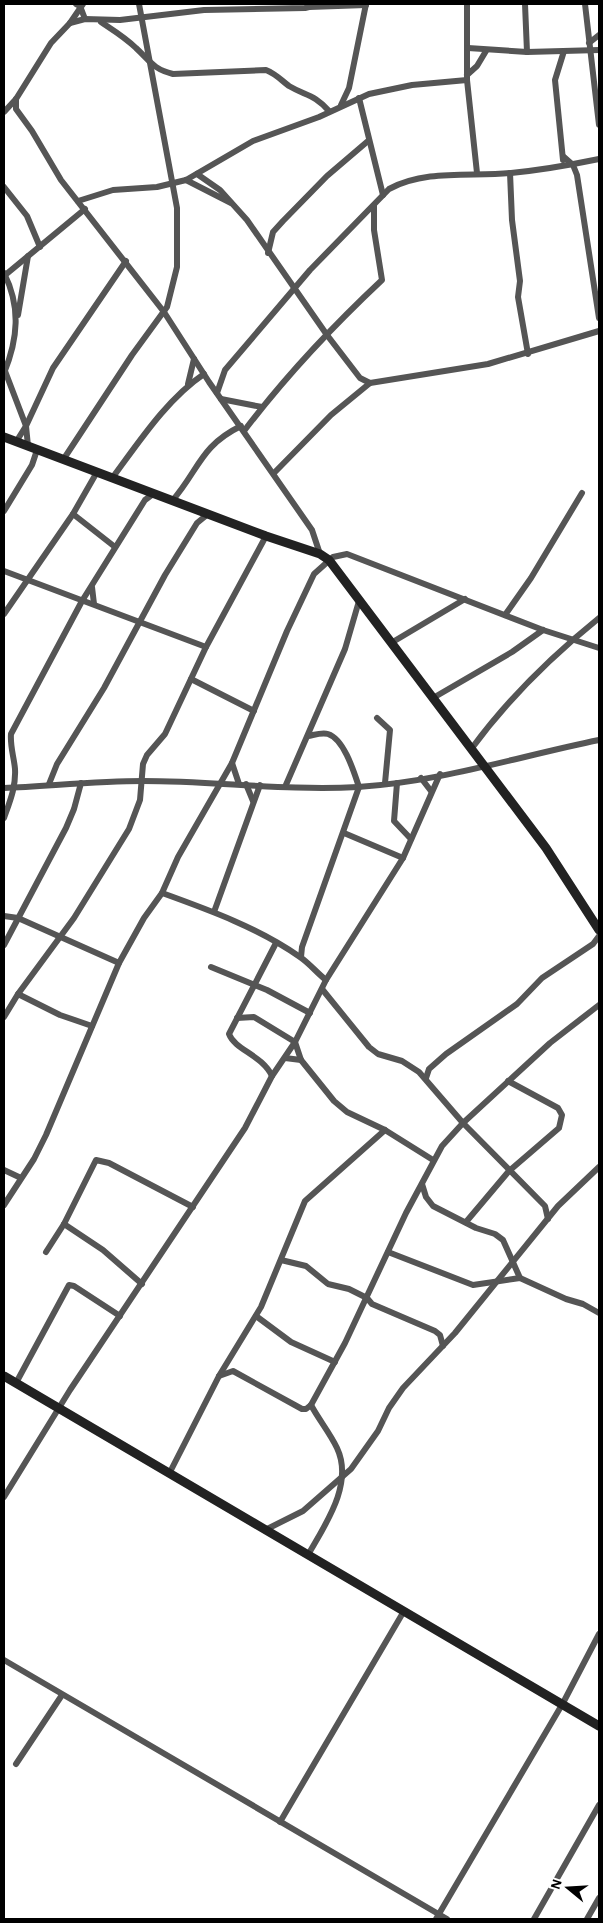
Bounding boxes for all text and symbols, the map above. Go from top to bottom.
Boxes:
north arrow [543,1863,593,1913]
text: N [548,1877,565,1891]

